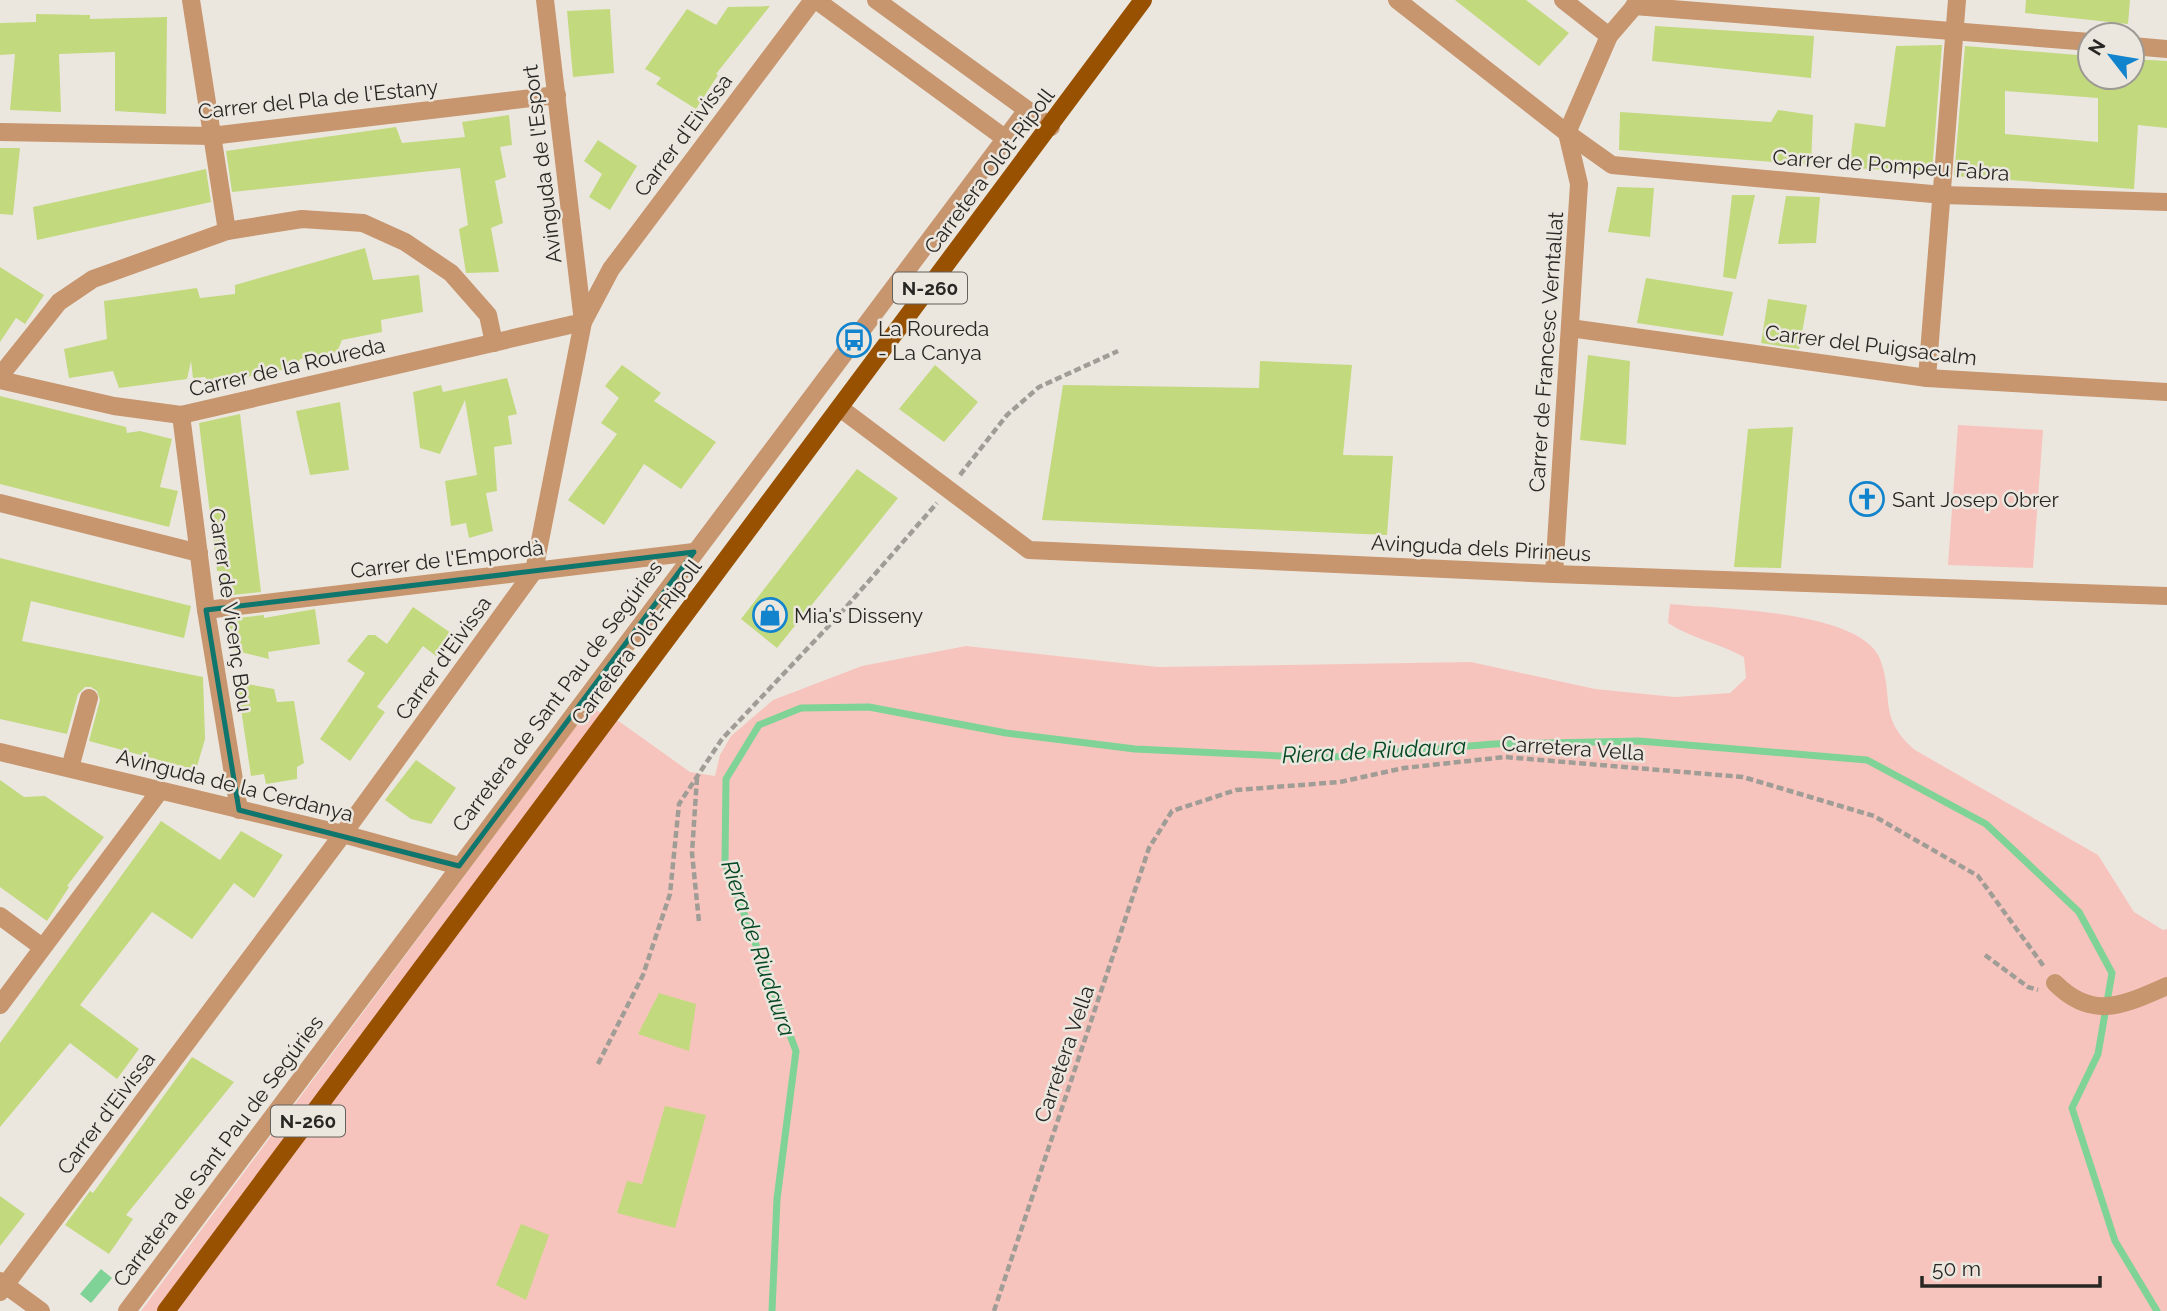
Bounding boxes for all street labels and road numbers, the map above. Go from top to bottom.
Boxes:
street label: Avinguda de l'Esport [517,63,567,265]
street label: Carrer d'Eivissa [629,69,737,201]
street label: Carrer del Pla de l'Estany [197,74,439,124]
street label: Carretera Olot-Ripoll [919,83,1059,259]
street label: Carrer de Pompeu Fabra [1772,144,2010,186]
street label: Carrer de Francesc Verntallat [1524,211,1568,493]
road number: N-260 [893,272,967,304]
street label: Carrer del Puigsacalm [1764,320,1978,370]
street label: Carrer de la Roureda [187,332,387,402]
street label: Carrer de Vicenç Bou [204,506,258,714]
street label: Avinguda dels Pirineus [1370,530,1592,566]
street label: Carrer de l'Empordà [349,535,545,583]
street label: Carretera Olot-Ripoll [566,554,706,730]
street label: Carretera de Sant Pau de Segúries [447,555,667,837]
street label: Carrer d'Eivissa [390,591,496,725]
street label: Carretera Vella [1501,731,1645,765]
street label: Avinguda de la Cerdanya [114,743,356,827]
street label: Carretera Vella [1029,982,1099,1126]
street label: Carretera de Sant Pau de Segúries [108,1010,328,1292]
street label: Carrer d'Eivissa [52,1047,160,1179]
road number: N-260 [271,1106,345,1136]

